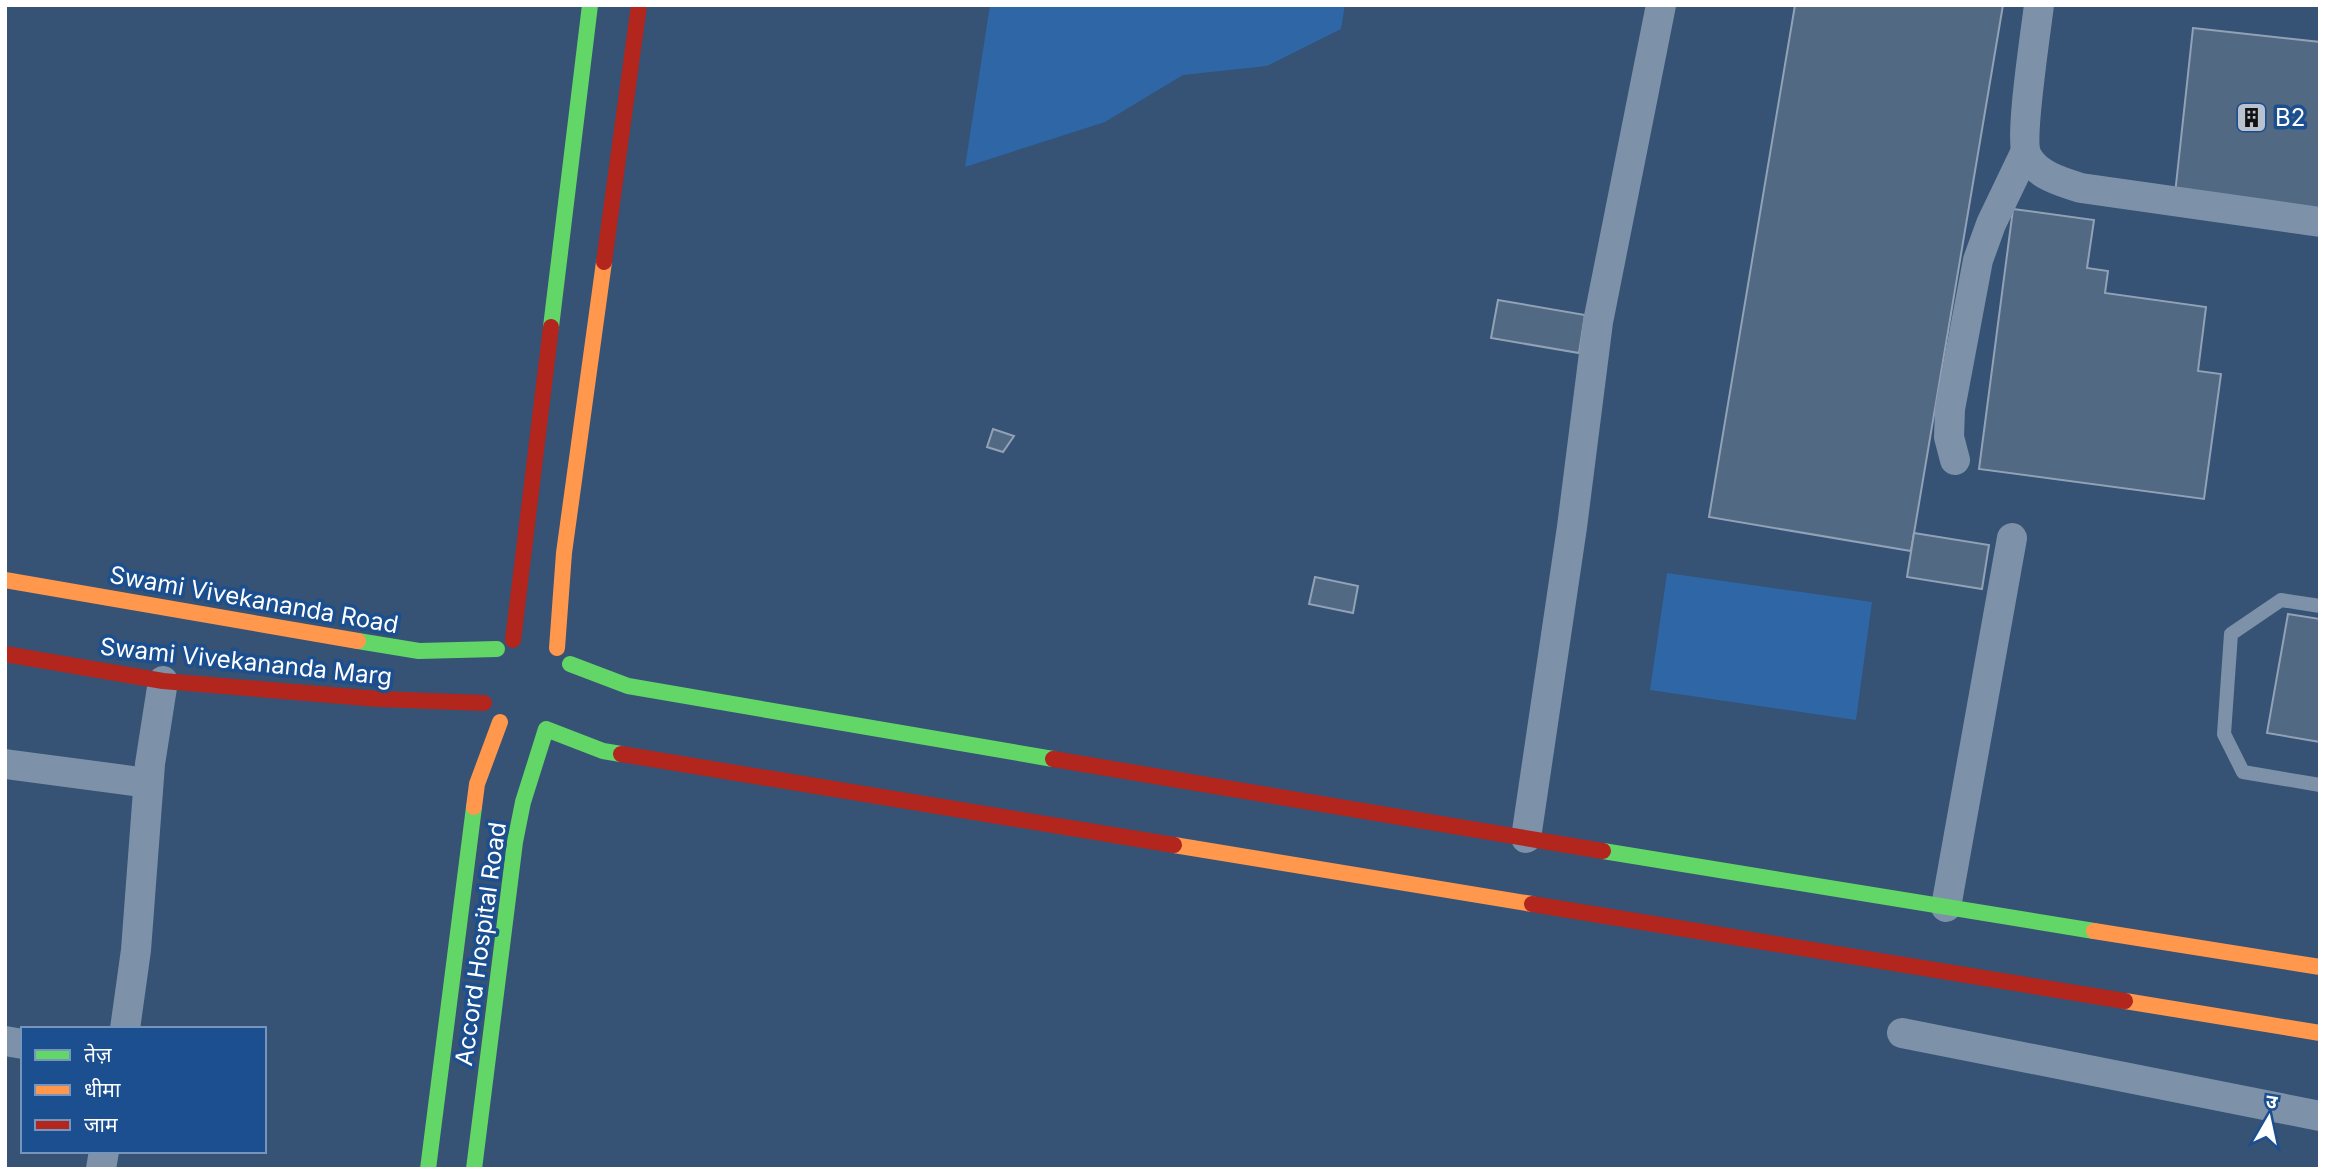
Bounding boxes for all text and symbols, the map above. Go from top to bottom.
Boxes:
building icon: B2 [2235,101,2269,135]
place label: B2 [2275,103,2305,132]
street label: Swami Vivekananda Road [107,560,401,639]
street label: Swami Vivekananda Marg [99,632,393,691]
street label: Accord Hospital Road [449,820,512,1068]
legend [21,1027,266,1153]
text: तेज़ [84,1042,112,1067]
text: धीमा [84,1077,121,1102]
north arrow [2234,1083,2304,1153]
text: उ [2264,1089,2280,1114]
text: जाम [84,1112,118,1137]

